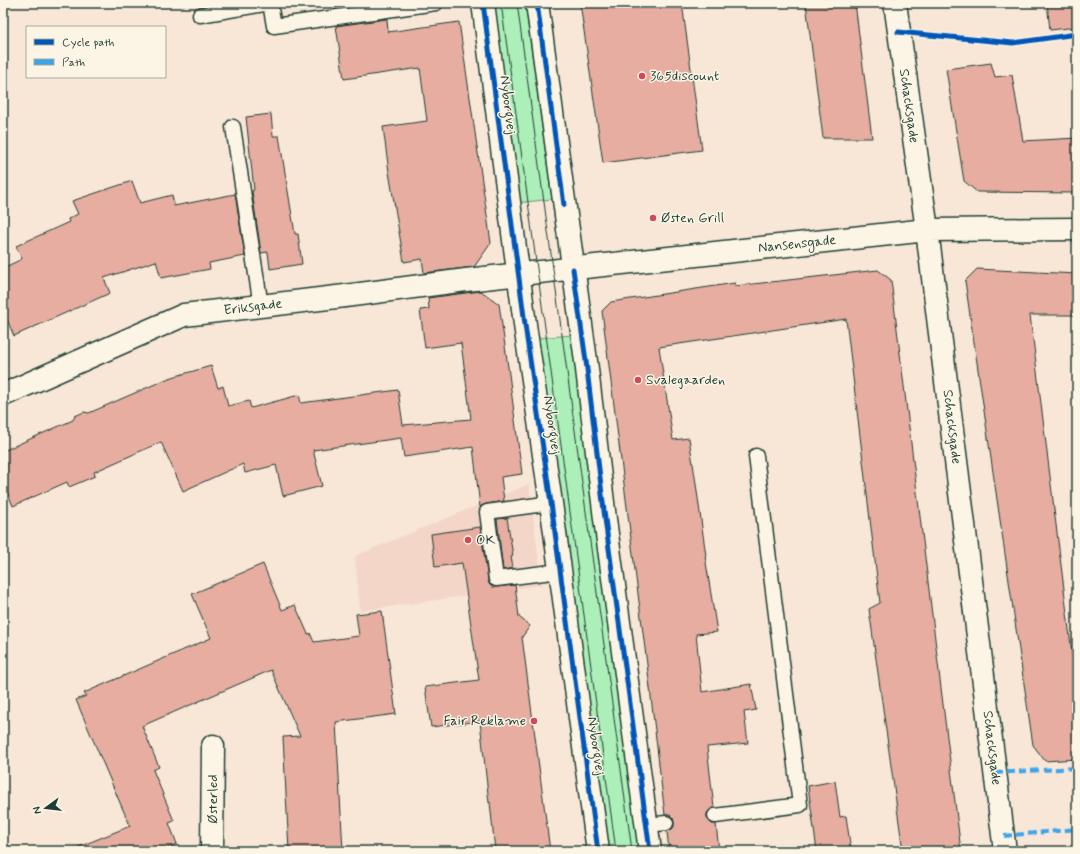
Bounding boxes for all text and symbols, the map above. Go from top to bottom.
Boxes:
legend [26,26,166,78]
text: Cycle path [62,35,114,51]
text: Path [62,55,85,71]
place label: 365discount [650,67,719,85]
street label: Schacksgade [895,68,923,144]
marker: 365discount [637,71,647,81]
street label: Nyborgvej [493,74,521,136]
place label: Østen Grill [661,209,724,227]
marker: Østen Grill [648,213,658,223]
street label: Nansensgade [757,231,837,258]
street label: Eriksgade [223,294,283,320]
place label: Svalegaarden [646,371,725,389]
marker: Svalegaarden [633,375,643,385]
street label: Schacksgade [939,389,965,465]
street label: Nyborgvej [537,394,565,456]
place label: OK [476,531,495,549]
marker: OK [463,535,473,545]
street label: Schacksgade [979,710,1005,786]
place label: Fair Reklame [443,712,526,730]
street label: Nyborgvej [581,715,609,777]
marker: Fair Reklame [529,716,539,726]
street label: Østerled [204,774,222,824]
north arrow [26,788,66,828]
text: N [30,805,45,816]

